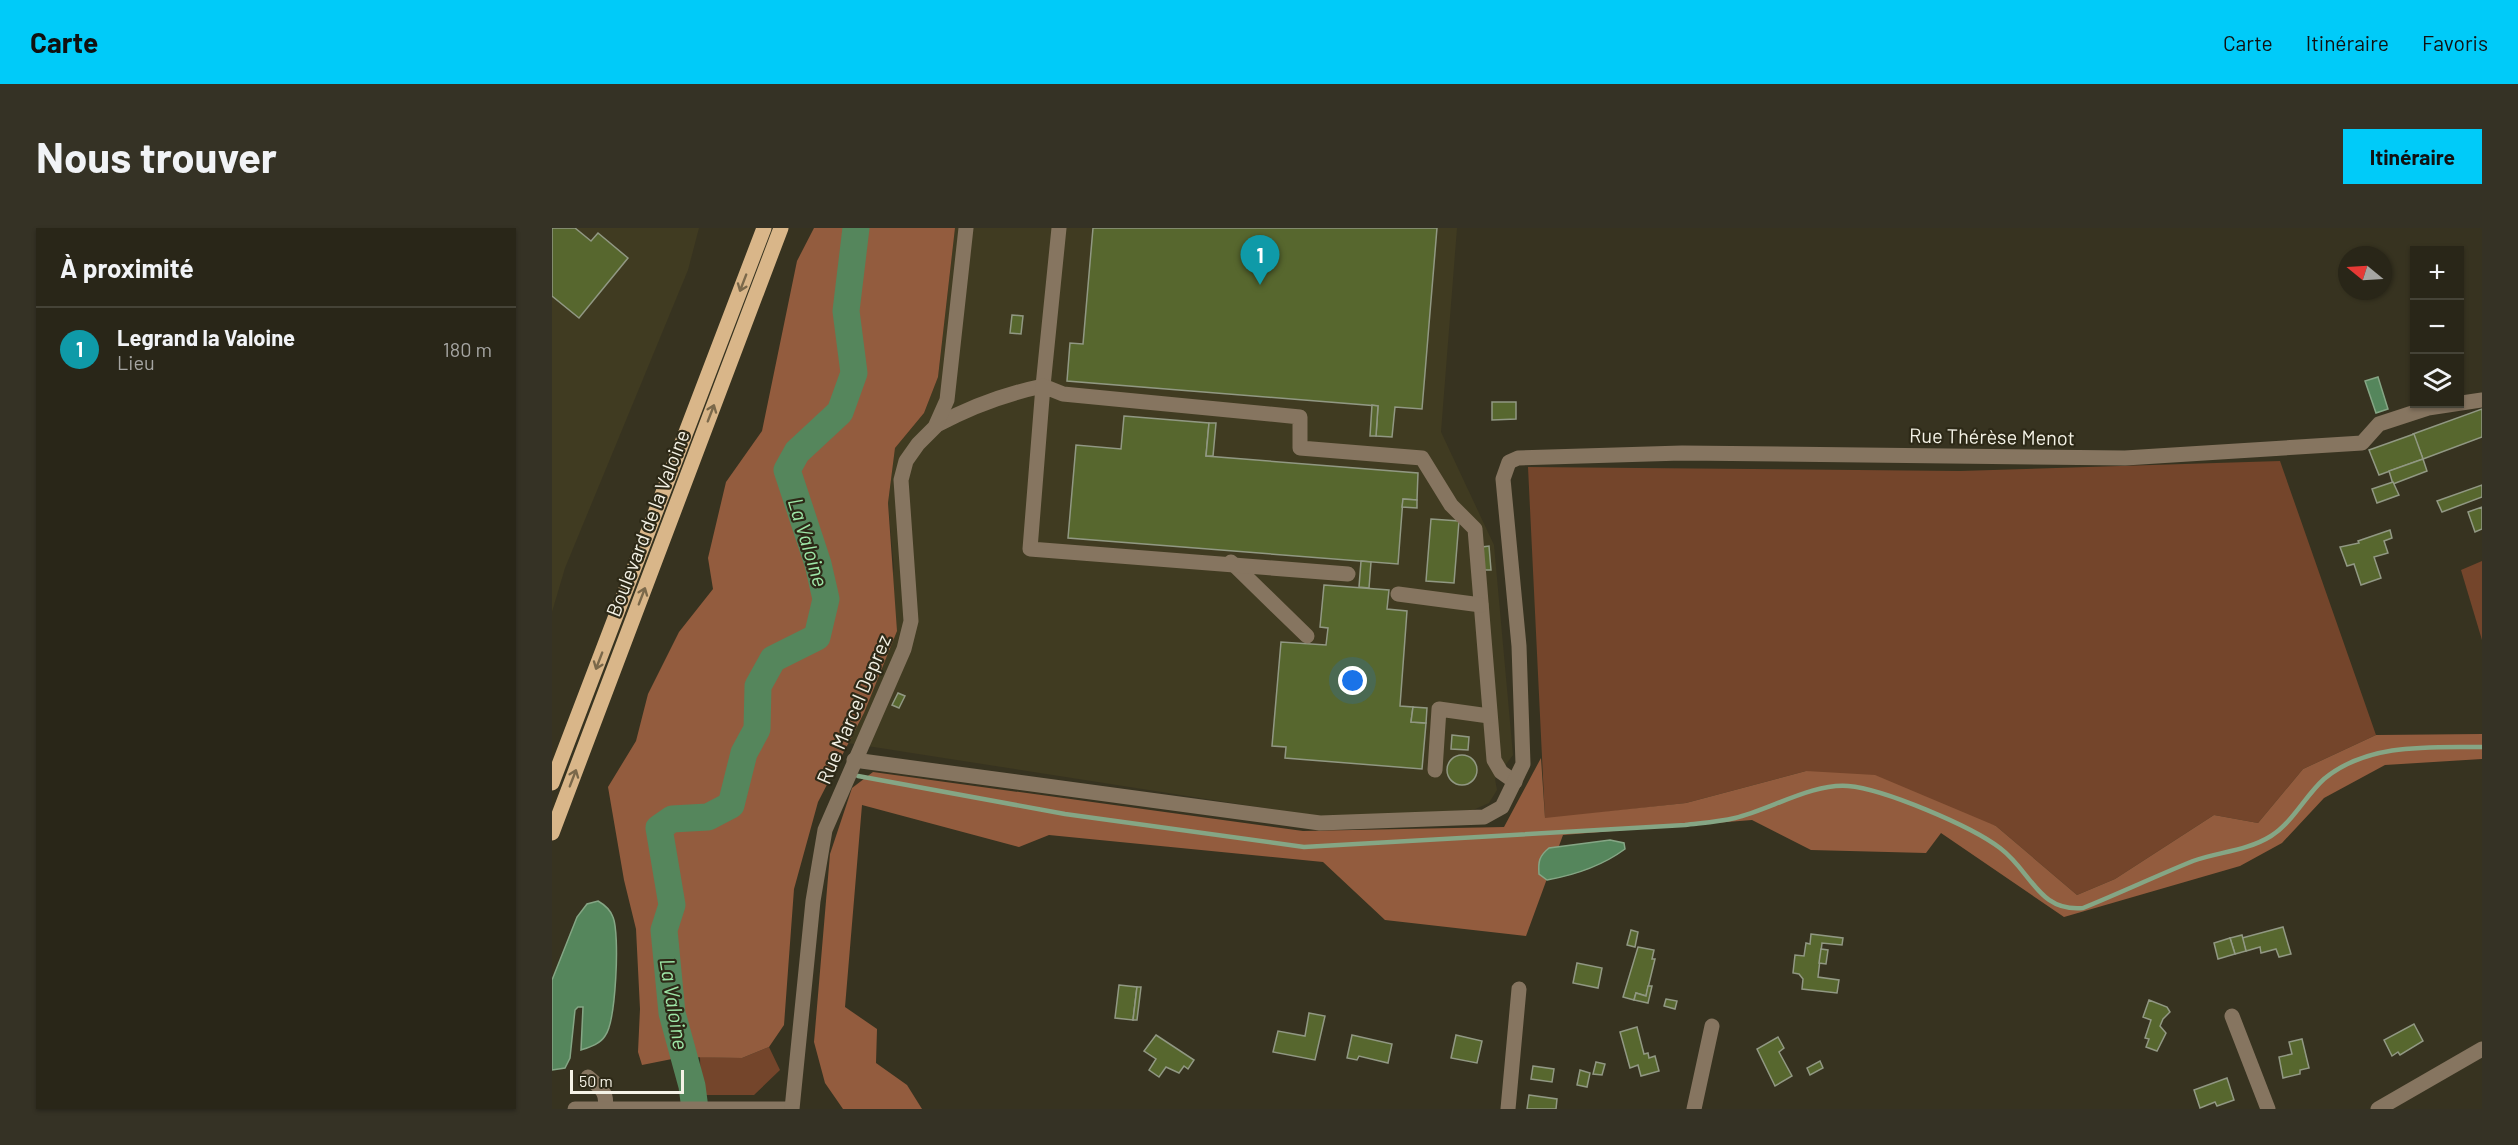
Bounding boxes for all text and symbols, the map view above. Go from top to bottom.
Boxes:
text: Carte [30,25,98,59]
text: Carte [2223,30,2273,55]
text: Itinéraire [2306,30,2389,55]
text: Favoris [2422,30,2488,55]
button: Itinéraire [2343,129,2482,184]
text: Nous trouver [36,131,277,181]
pin: 1 [1240,236,1280,285]
north arrow [2338,246,2392,300]
map controls [2410,246,2464,408]
button: + [2410,246,2464,300]
text: À proximité [60,252,194,283]
one-way arrow [737,273,748,291]
button: − [2410,300,2464,354]
text: Legrand la Valoine [117,324,295,350]
text: 1 [76,337,83,361]
text: 180 m [443,337,492,361]
text: Lieu [117,350,155,374]
button: layers [2410,354,2464,408]
one-way arrow [706,405,717,423]
street label: Rue Thérèse Menot [1909,423,2075,449]
street label: Boulevard de la Valoine [600,426,694,620]
water label: La Valoine [784,495,834,589]
one-way arrow [637,587,648,606]
street label: Rue Marcel Deprez [811,631,895,787]
one-way arrow [592,651,603,670]
your location [1338,666,1367,695]
one-way arrow [568,769,579,788]
water label: La Valoine [655,957,695,1051]
scale bar [570,1067,684,1094]
text: 50 m [579,1071,613,1090]

